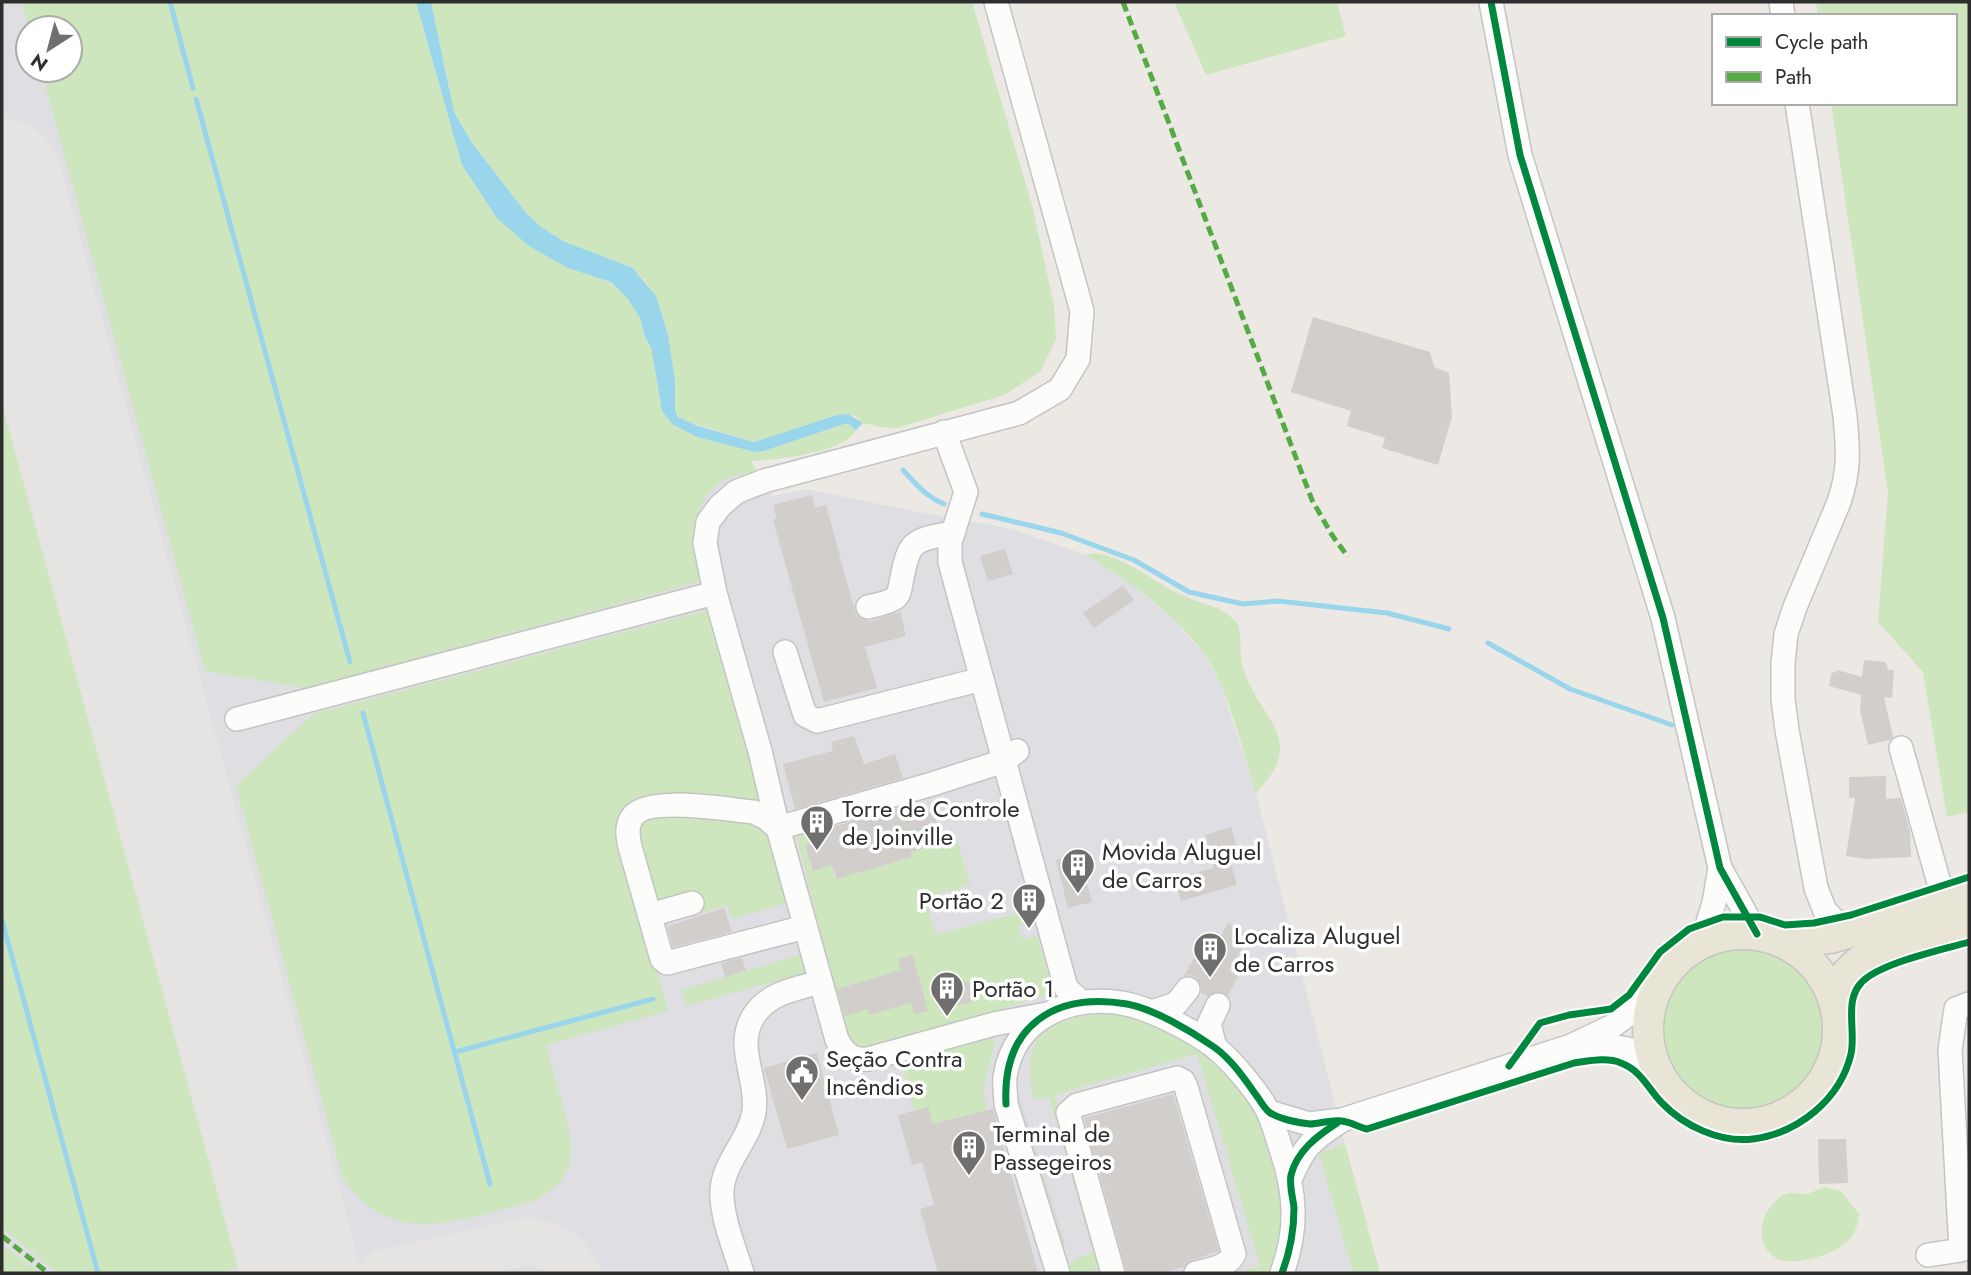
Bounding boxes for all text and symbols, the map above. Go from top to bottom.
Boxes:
north arrow [14,14,84,84]
legend [1712,14,1957,105]
text: Cycle path [1775,27,1868,57]
text: N [25,47,53,78]
text: Path [1775,62,1812,92]
place label: Torre de Controle de Joinville [842,791,1020,854]
building icon: Torre de Controle de Joinville [798,803,836,852]
place label: Movida Aluguel de Carros [1102,834,1262,897]
building icon: Movida Aluguel de Carros [1059,846,1097,895]
building icon: Portão 2 [1010,881,1048,930]
place label: Portão 2 [919,883,1004,918]
place label: Localiza Aluguel de Carros [1234,918,1401,981]
building icon: Localiza Aluguel de Carros [1191,930,1229,979]
building icon: Portão 1 [928,969,966,1018]
place label: Portão 1 [972,971,1054,1006]
place label: Seção Contra Incêndios [826,1041,963,1104]
public building icon: Seção Contra Incêndios [783,1053,821,1102]
place label: Terminal de Passegeiros [993,1116,1112,1179]
building icon: Terminal de Passegeiros [950,1128,988,1177]

